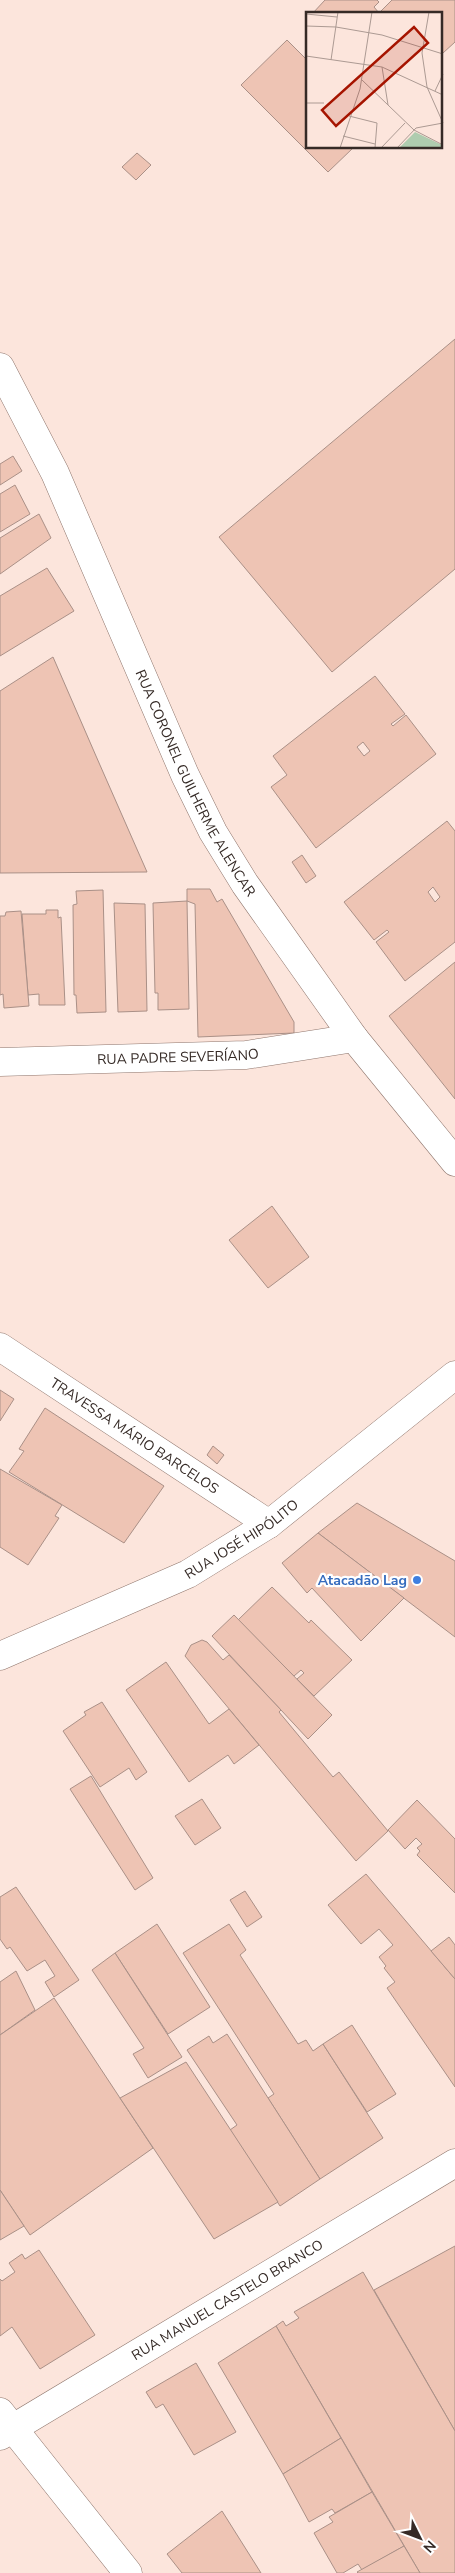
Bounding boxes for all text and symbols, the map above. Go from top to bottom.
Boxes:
inset map [306,12,442,149]
street label: RUA CORONEL GUILHERME ALENCAR [131,666,260,900]
street label: RUA PADRE SEVERÍANO [97,1044,260,1069]
street label: TRAVESSA MÁRIO BARCELOS [46,1373,223,1498]
street label: RUA JOSÉ HIPÓLITO [181,1495,302,1583]
place label: Atacadão Lag [318,1571,407,1590]
marker: Atacadão Lag [411,1574,423,1586]
street label: RUA MANUEL CASTELO BRANCO [128,2235,327,2365]
north arrow [395,2513,445,2563]
text: N [419,2536,440,2557]

